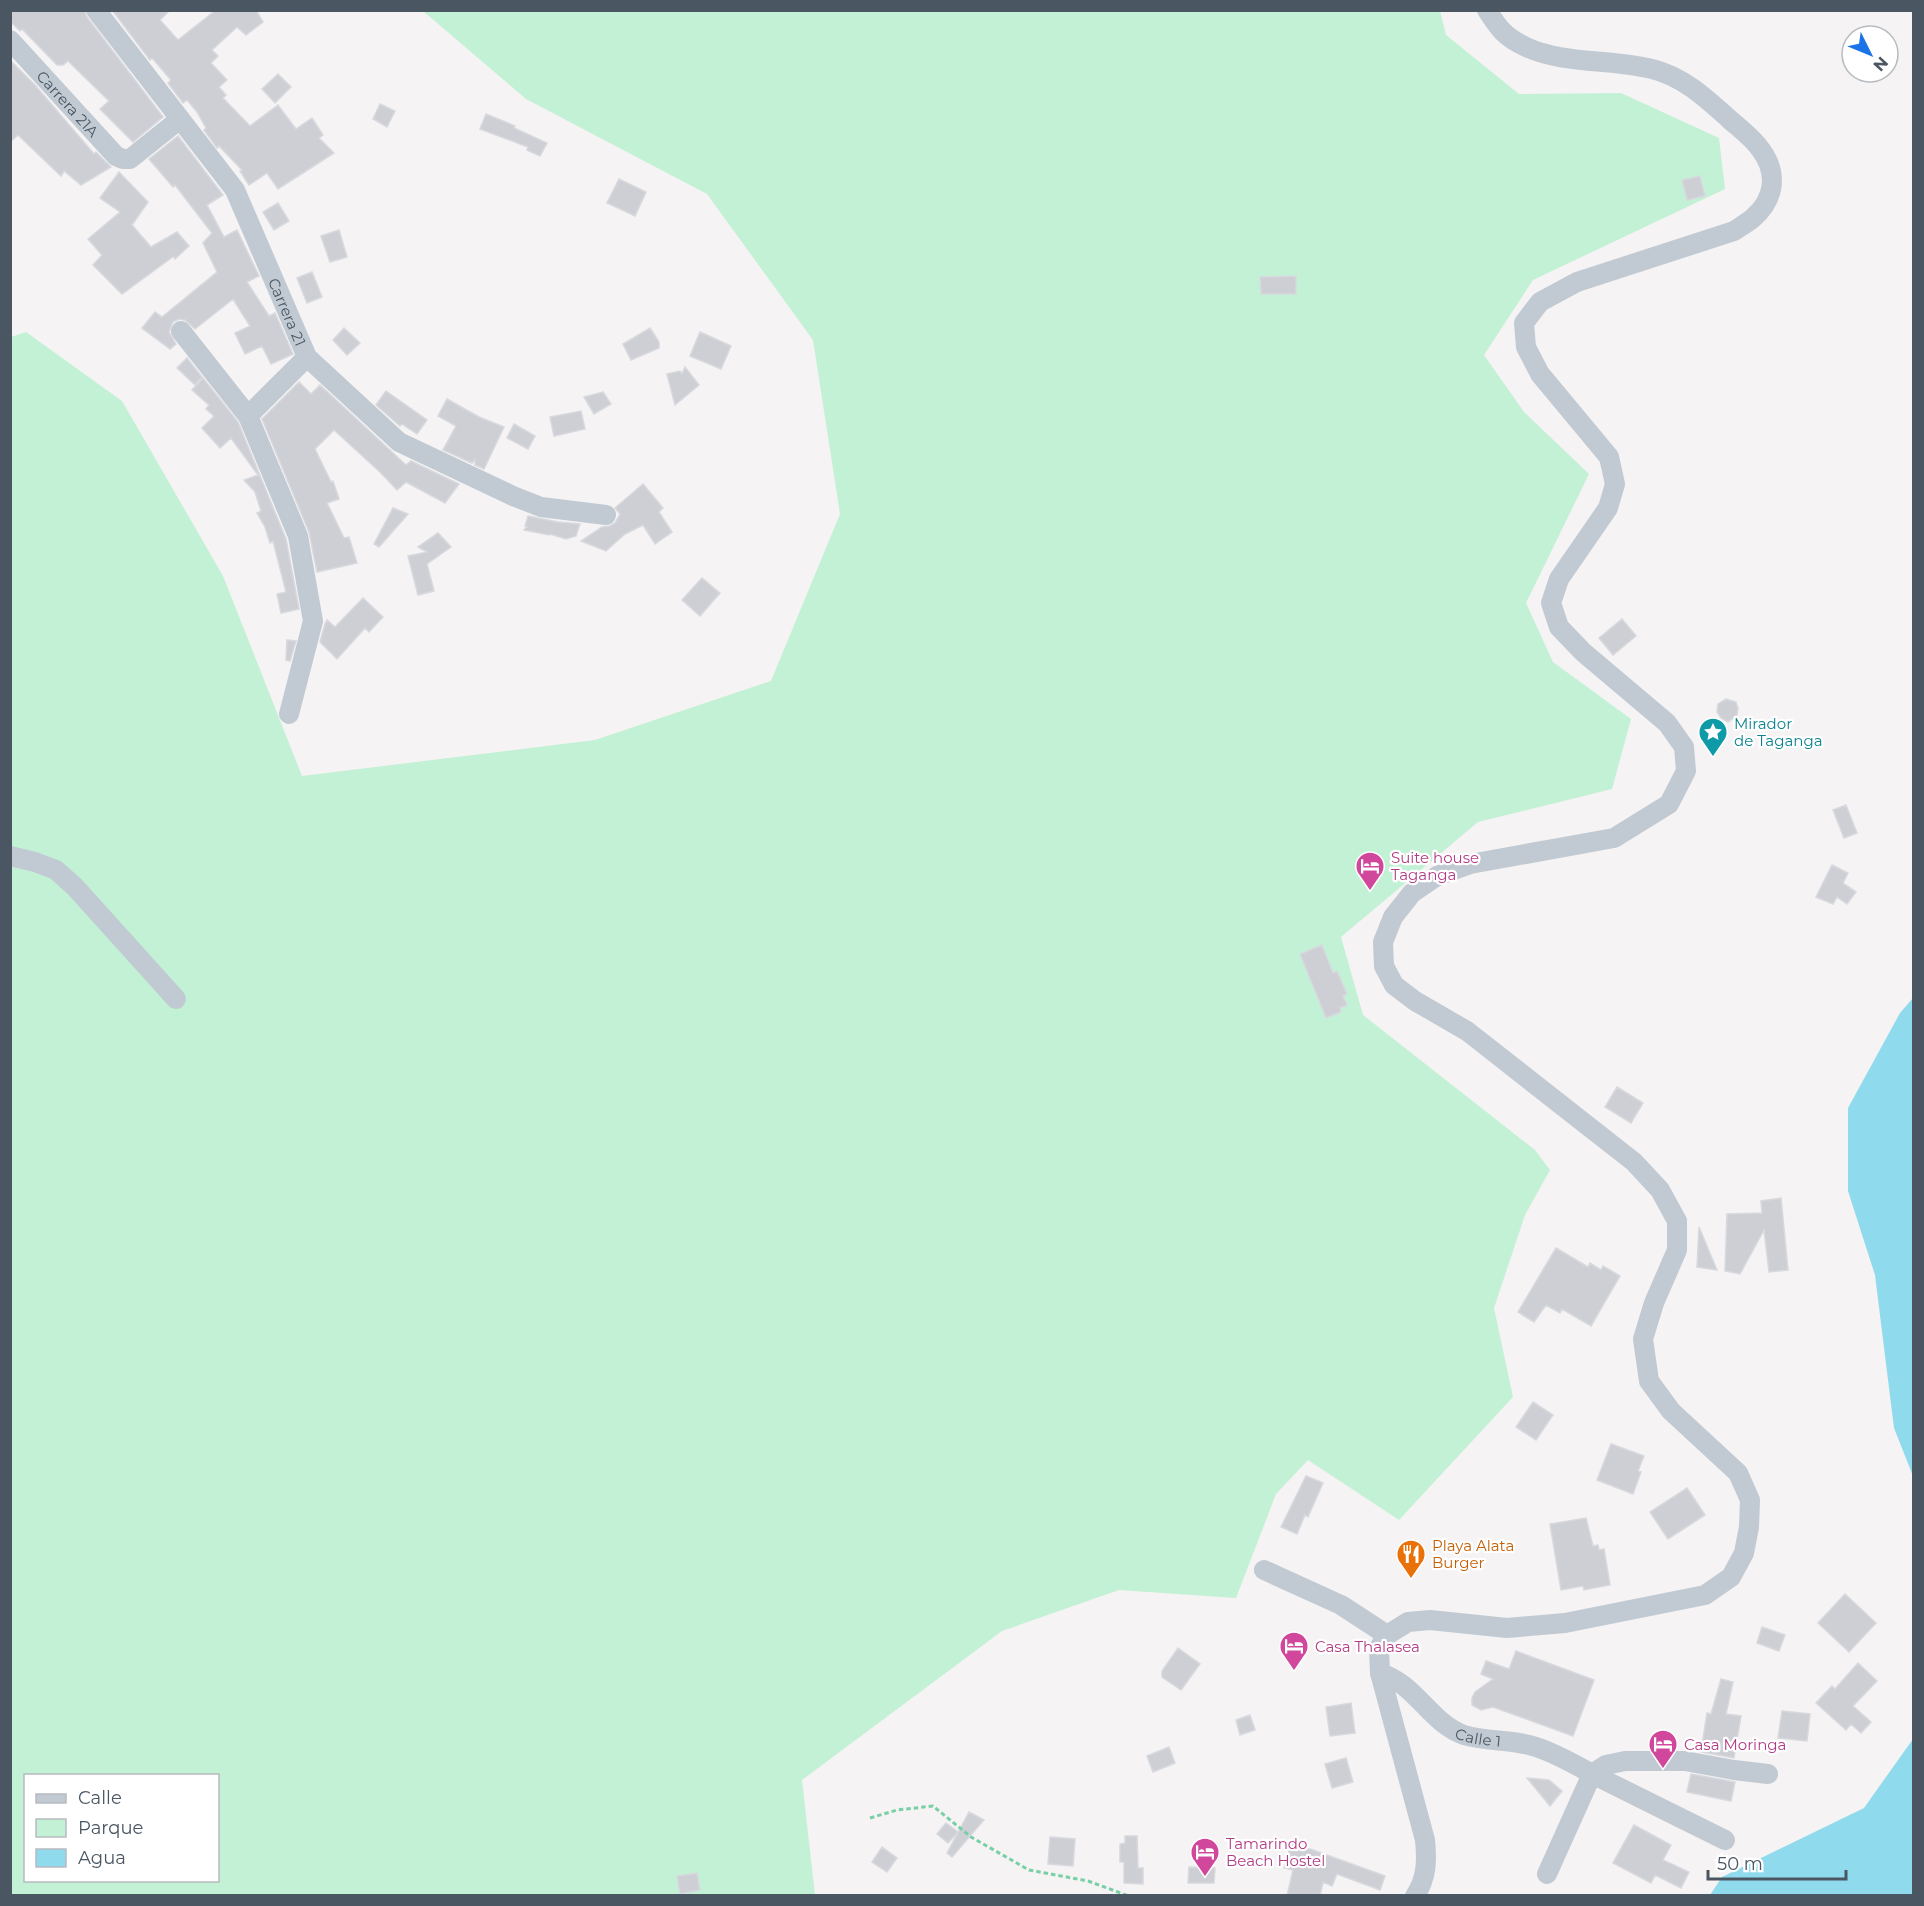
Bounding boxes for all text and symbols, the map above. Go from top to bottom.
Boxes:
north arrow [1840,24,1900,84]
text: N [1869,53,1892,75]
street label: Carrera 21A [33,66,103,141]
street label: Carrera 21 [264,275,311,349]
place label: Mirador de Taganga [1734,714,1823,750]
place icon: Mirador de Taganga [1697,716,1729,758]
place label: Suite house Taganga [1391,848,1479,884]
hotel icon: Suite house Taganga [1354,850,1386,892]
place label: Playa Alata Burger [1432,1536,1514,1572]
restaurant icon: Playa Alata Burger [1395,1538,1427,1580]
hotel icon: Casa Thalasea [1278,1630,1310,1672]
place label: Casa Thalasea [1315,1637,1420,1656]
street label: Calle 1 [1453,1723,1502,1750]
hotel icon: Casa Moringa [1647,1728,1679,1770]
place label: Casa Moringa [1684,1735,1786,1754]
legend [24,1774,219,1882]
text: Calle [78,1787,122,1809]
text: Parque [78,1817,144,1839]
place label: Tamarindo Beach Hostel [1226,1834,1325,1870]
hotel icon: Tamarindo Beach Hostel [1189,1836,1221,1878]
scale bar [1708,1843,1846,1881]
text: Agua [78,1847,126,1869]
text: 50 m [1717,1853,1763,1875]

